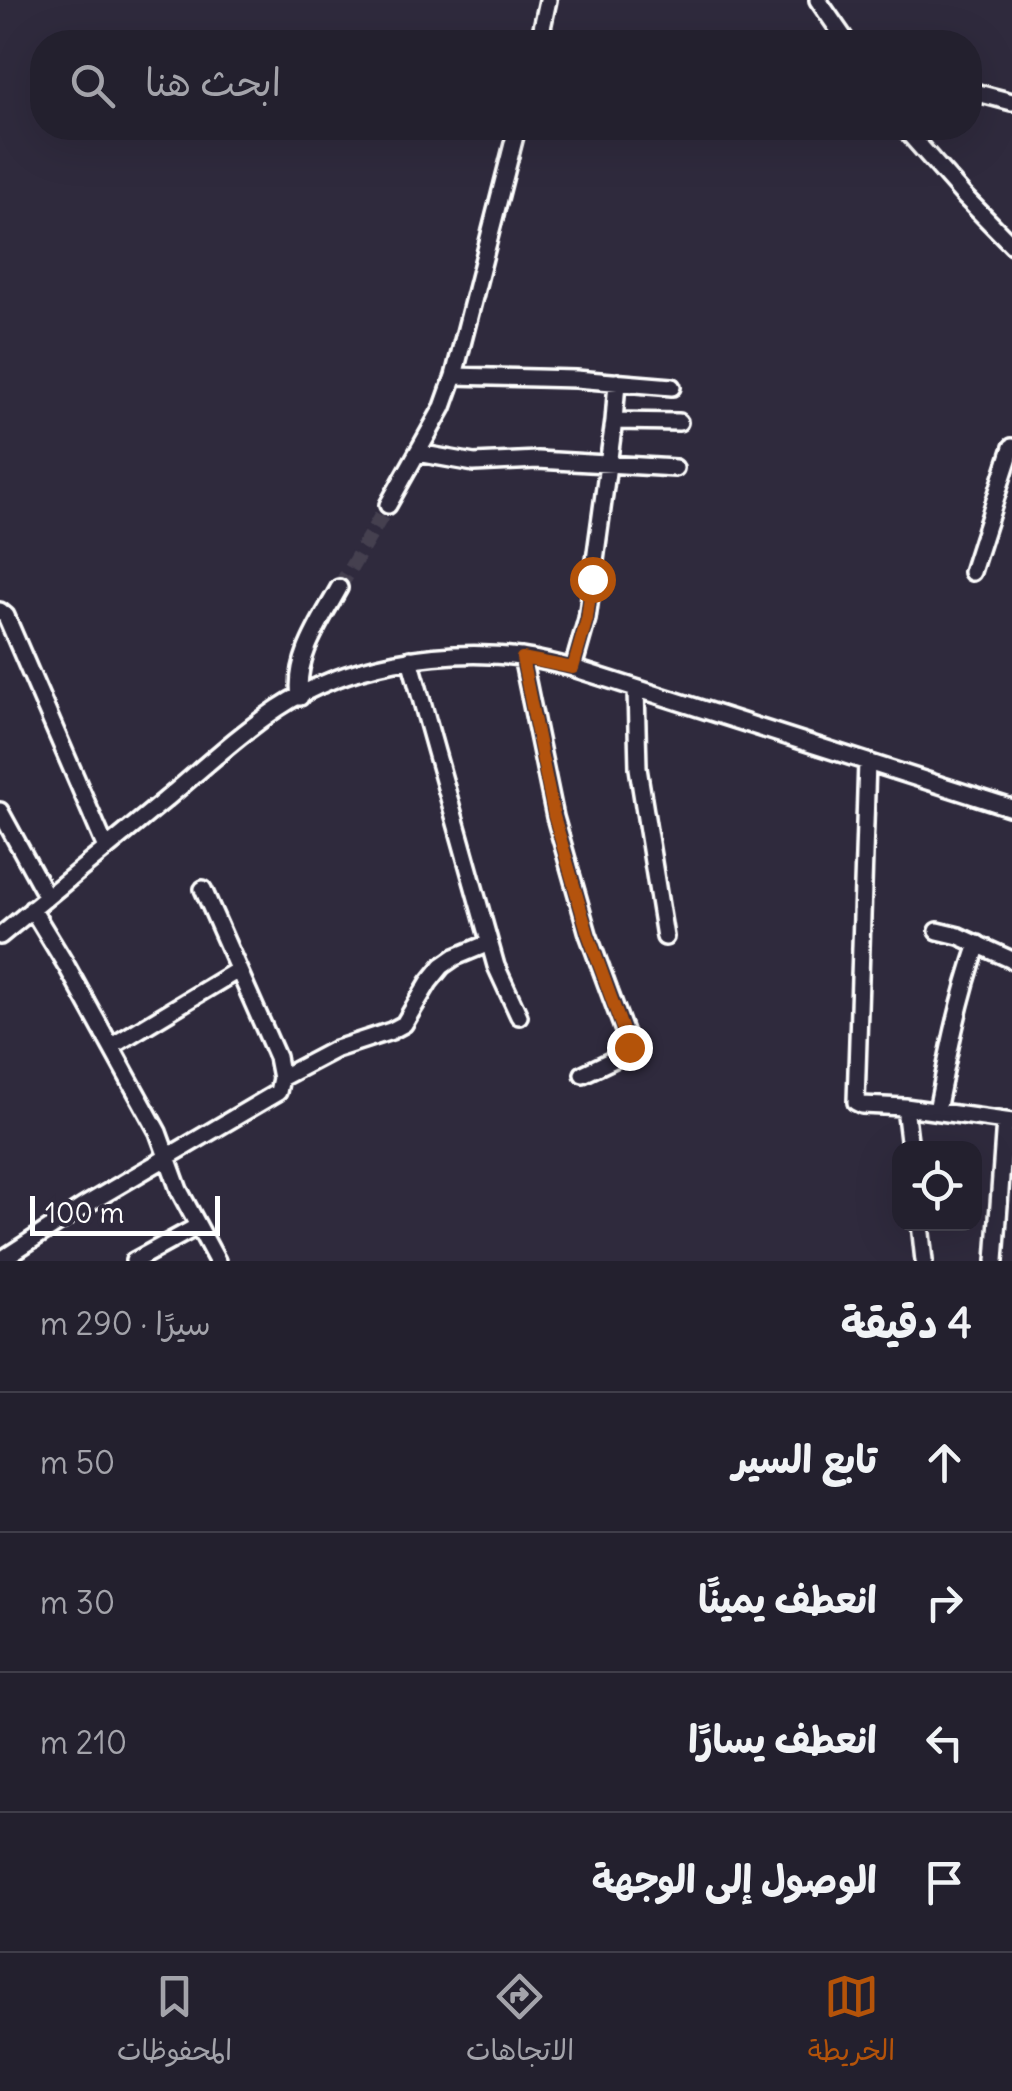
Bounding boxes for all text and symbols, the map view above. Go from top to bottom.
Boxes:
search box [30,30,982,140]
icon: search [65,58,120,113]
text: ابحث هنا [145,59,281,106]
route start [570,557,616,603]
route end [607,1025,653,1071]
map controls [892,1141,982,1231]
button: locate [892,1141,982,1231]
scale bar [30,1191,220,1236]
text: 100 m [45,1195,124,1231]
text: 4 دقيقة [841,1297,972,1349]
text: سيرًا · 290 m [40,1303,211,1344]
icon: ahead [917,1435,972,1490]
text: تابع السير [733,1436,877,1483]
text: 50 m [40,1442,115,1483]
icon: right [917,1575,972,1630]
text: انعطف يمينًا [698,1576,877,1623]
text: 30 m [40,1582,115,1623]
icon: left [917,1715,972,1770]
text: انعطف يسارًا [688,1716,877,1763]
text: 210 m [40,1722,127,1763]
icon: arrive [917,1855,972,1910]
text: الوصول إلى الوجهة [592,1856,877,1903]
tab: المحفوظات [117,1969,232,2075]
tab: الاتجاهات [466,1969,574,2075]
tab: الخريطة [808,1969,895,2075]

